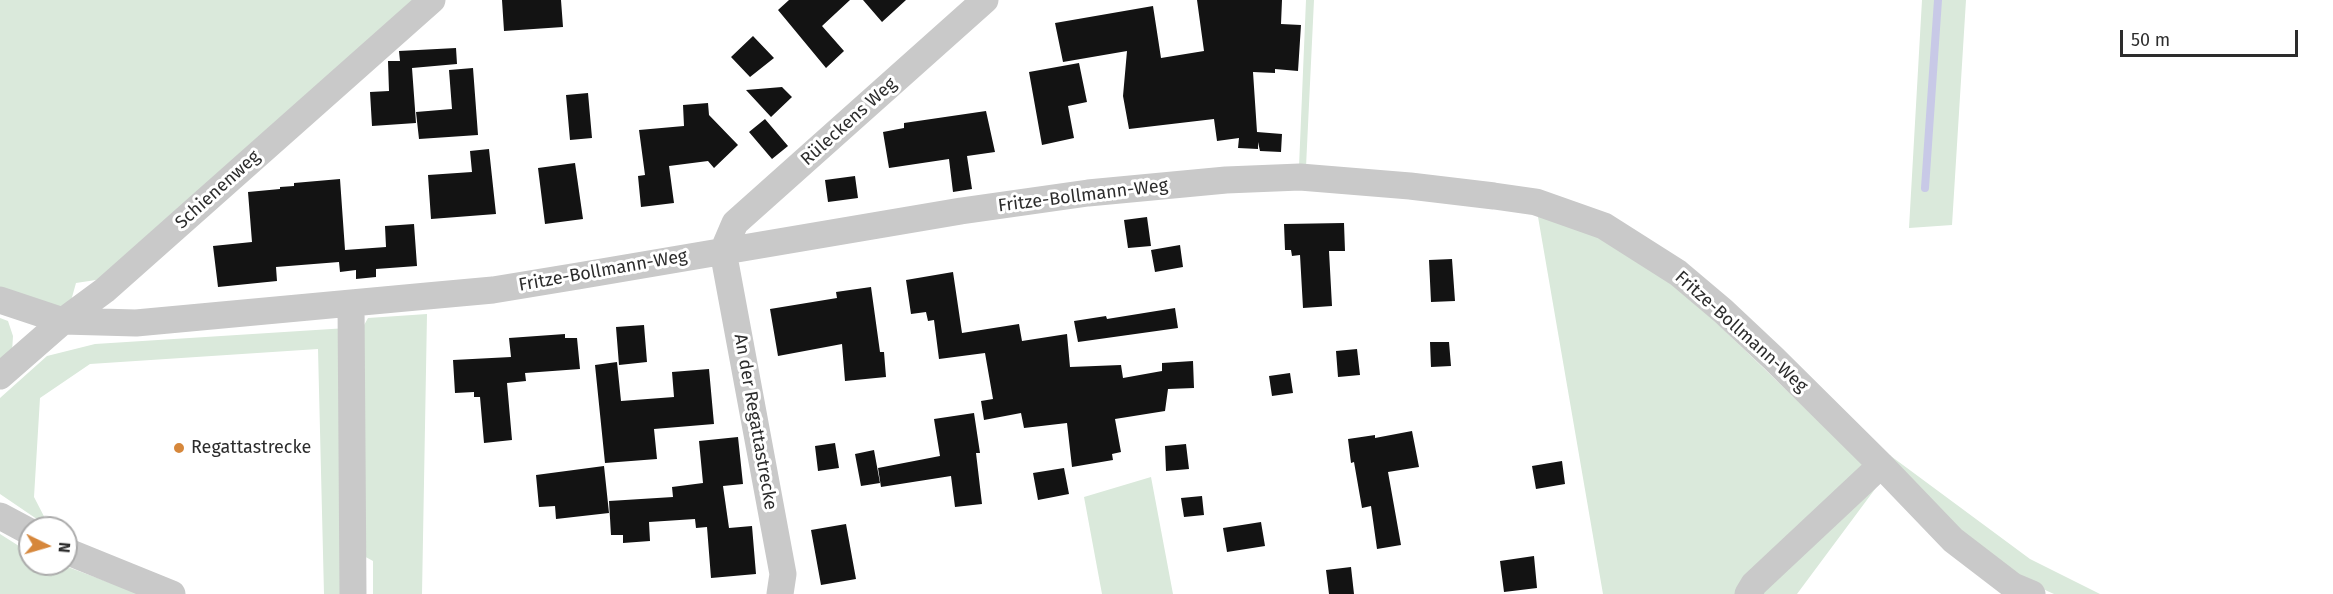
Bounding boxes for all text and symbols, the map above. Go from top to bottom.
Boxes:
scale bar [2123,18,2302,56]
text: 50 m [2131,29,2170,51]
street label: Rüleckens Weg [797,73,901,171]
street label: Schienenweg [171,146,265,234]
street label: Fritze-Bollmann-Weg [997,175,1169,217]
street label: Fritze-Bollmann-Weg [517,246,689,296]
street label: Fritze-Bollmann-Weg [1670,267,1812,397]
street label: An der Regattastrecke [729,332,781,512]
place label: Regattastrecke [191,437,311,459]
marker: Regattastrecke [172,441,186,455]
north arrow [18,516,78,576]
text: N [55,541,74,554]

